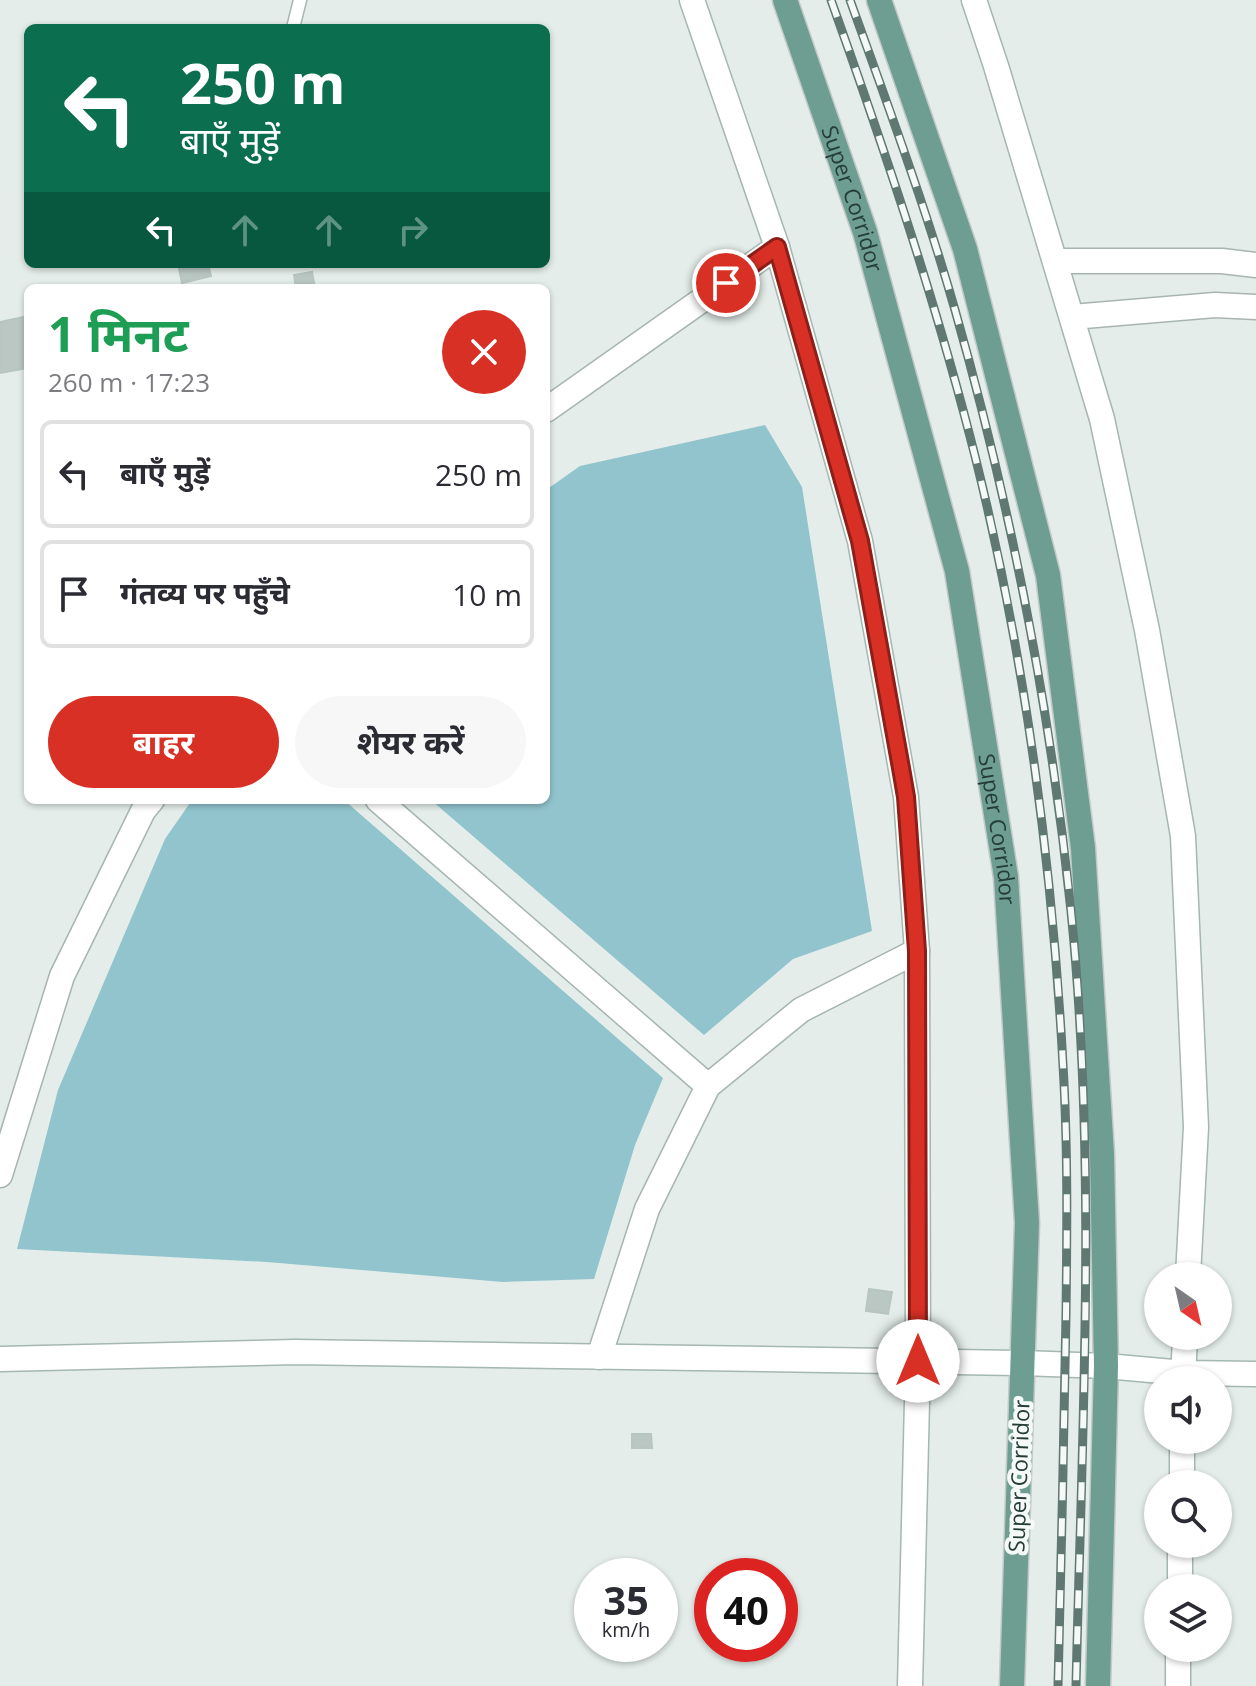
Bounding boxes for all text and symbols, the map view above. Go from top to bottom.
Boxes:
text: 250 m [180,44,346,120]
icon: left [48,56,152,160]
text: बाएँ मुड़ें [180,116,280,165]
street label: Super Corridor [815,121,891,275]
icon: left [139,208,183,252]
icon: ahead [223,208,267,252]
icon: ahead [307,208,351,252]
icon: right [391,208,435,252]
pin [692,249,760,317]
icon: arrive [704,261,748,305]
text: 1 मिनट [48,301,189,366]
button: close [442,310,526,394]
text: 260 m · 17:23 [48,364,210,400]
icon: left [52,452,96,496]
text: बाएँ मुड़ें [120,452,210,493]
text: 250 m [435,454,522,495]
icon: arrive [52,572,96,616]
text: गंतव्य पर पहुँचे [120,572,290,613]
text: 10 m [452,574,522,615]
button: बाहर [48,696,279,788]
button: शेयर करें [295,696,526,788]
street label: Super Corridor [972,751,1024,905]
north arrow [1144,1262,1232,1350]
map controls [1144,1262,1232,1662]
position arrow [876,1319,960,1403]
button: sound [1144,1366,1232,1454]
street label: Super Corridor [1000,1399,1036,1553]
button: search [1144,1470,1232,1558]
speed limit sign: 40 [694,1558,798,1662]
text: 35 [603,1572,649,1627]
button: layers [1144,1574,1232,1662]
text: km/h [602,1616,650,1643]

